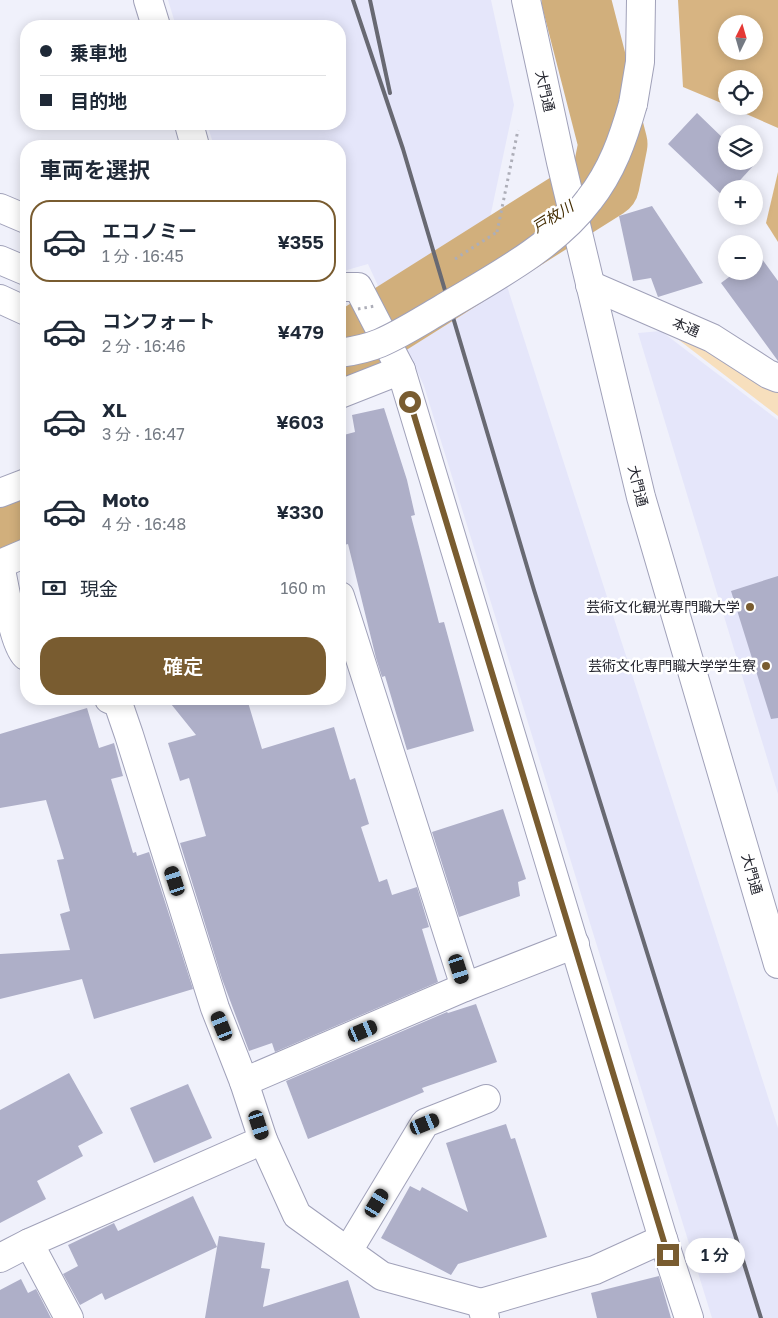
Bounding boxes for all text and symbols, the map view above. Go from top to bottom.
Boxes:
north arrow [718,15,762,60]
map controls [718,15,763,280]
text: 乗車地 [70,41,127,64]
street label: 大門通 [532,69,558,113]
button: locate [718,70,763,115]
text: 目的地 [70,89,127,112]
button: layers [718,125,763,170]
text: 車両を選択 [40,156,150,183]
button: + [718,180,763,225]
water label: 戸枚川 [529,196,578,236]
icon: car [42,219,87,264]
text: エコノミー [102,219,197,242]
text: ¥355 [277,230,324,253]
button: − [718,235,763,280]
text: 1 分 · 16:45 [102,246,184,266]
icon: car [42,309,87,354]
text: コンフォート [102,309,215,332]
street label: 本通 [670,313,702,340]
text: ¥479 [278,320,324,343]
text: 2 分 · 16:46 [102,336,186,356]
route start [399,391,421,413]
text: XL [102,398,127,421]
icon: car [42,399,87,444]
text: ¥603 [276,410,324,433]
text: 3 分 · 16:47 [102,424,185,444]
street label: 大門通 [625,463,652,508]
text: Moto [102,488,149,511]
icon: car [42,489,87,534]
text: ¥330 [277,500,324,523]
text: 4 分 · 16:48 [102,514,186,534]
icon: cash [40,574,68,602]
text: 現金 [80,577,118,600]
text: 160 m [280,578,326,598]
place label: 芸術文化観光専門職大学 [586,598,740,615]
marker: 芸術文化観光専門職大学 [744,601,756,613]
button: 確定 [40,637,326,695]
place label: 芸術文化専門職大学学生寮 [588,657,756,674]
marker: 芸術文化専門職大学学生寮 [760,660,772,672]
street label: 大門通 [739,851,766,896]
car [163,864,186,898]
car [447,952,470,986]
car [209,1009,234,1043]
car [346,1018,379,1044]
car [247,1108,270,1142]
car [408,1111,441,1137]
car [362,1186,391,1220]
callout: 1 分 [686,1238,746,1272]
route end [657,1244,679,1266]
text: 1 分 [701,1245,729,1265]

